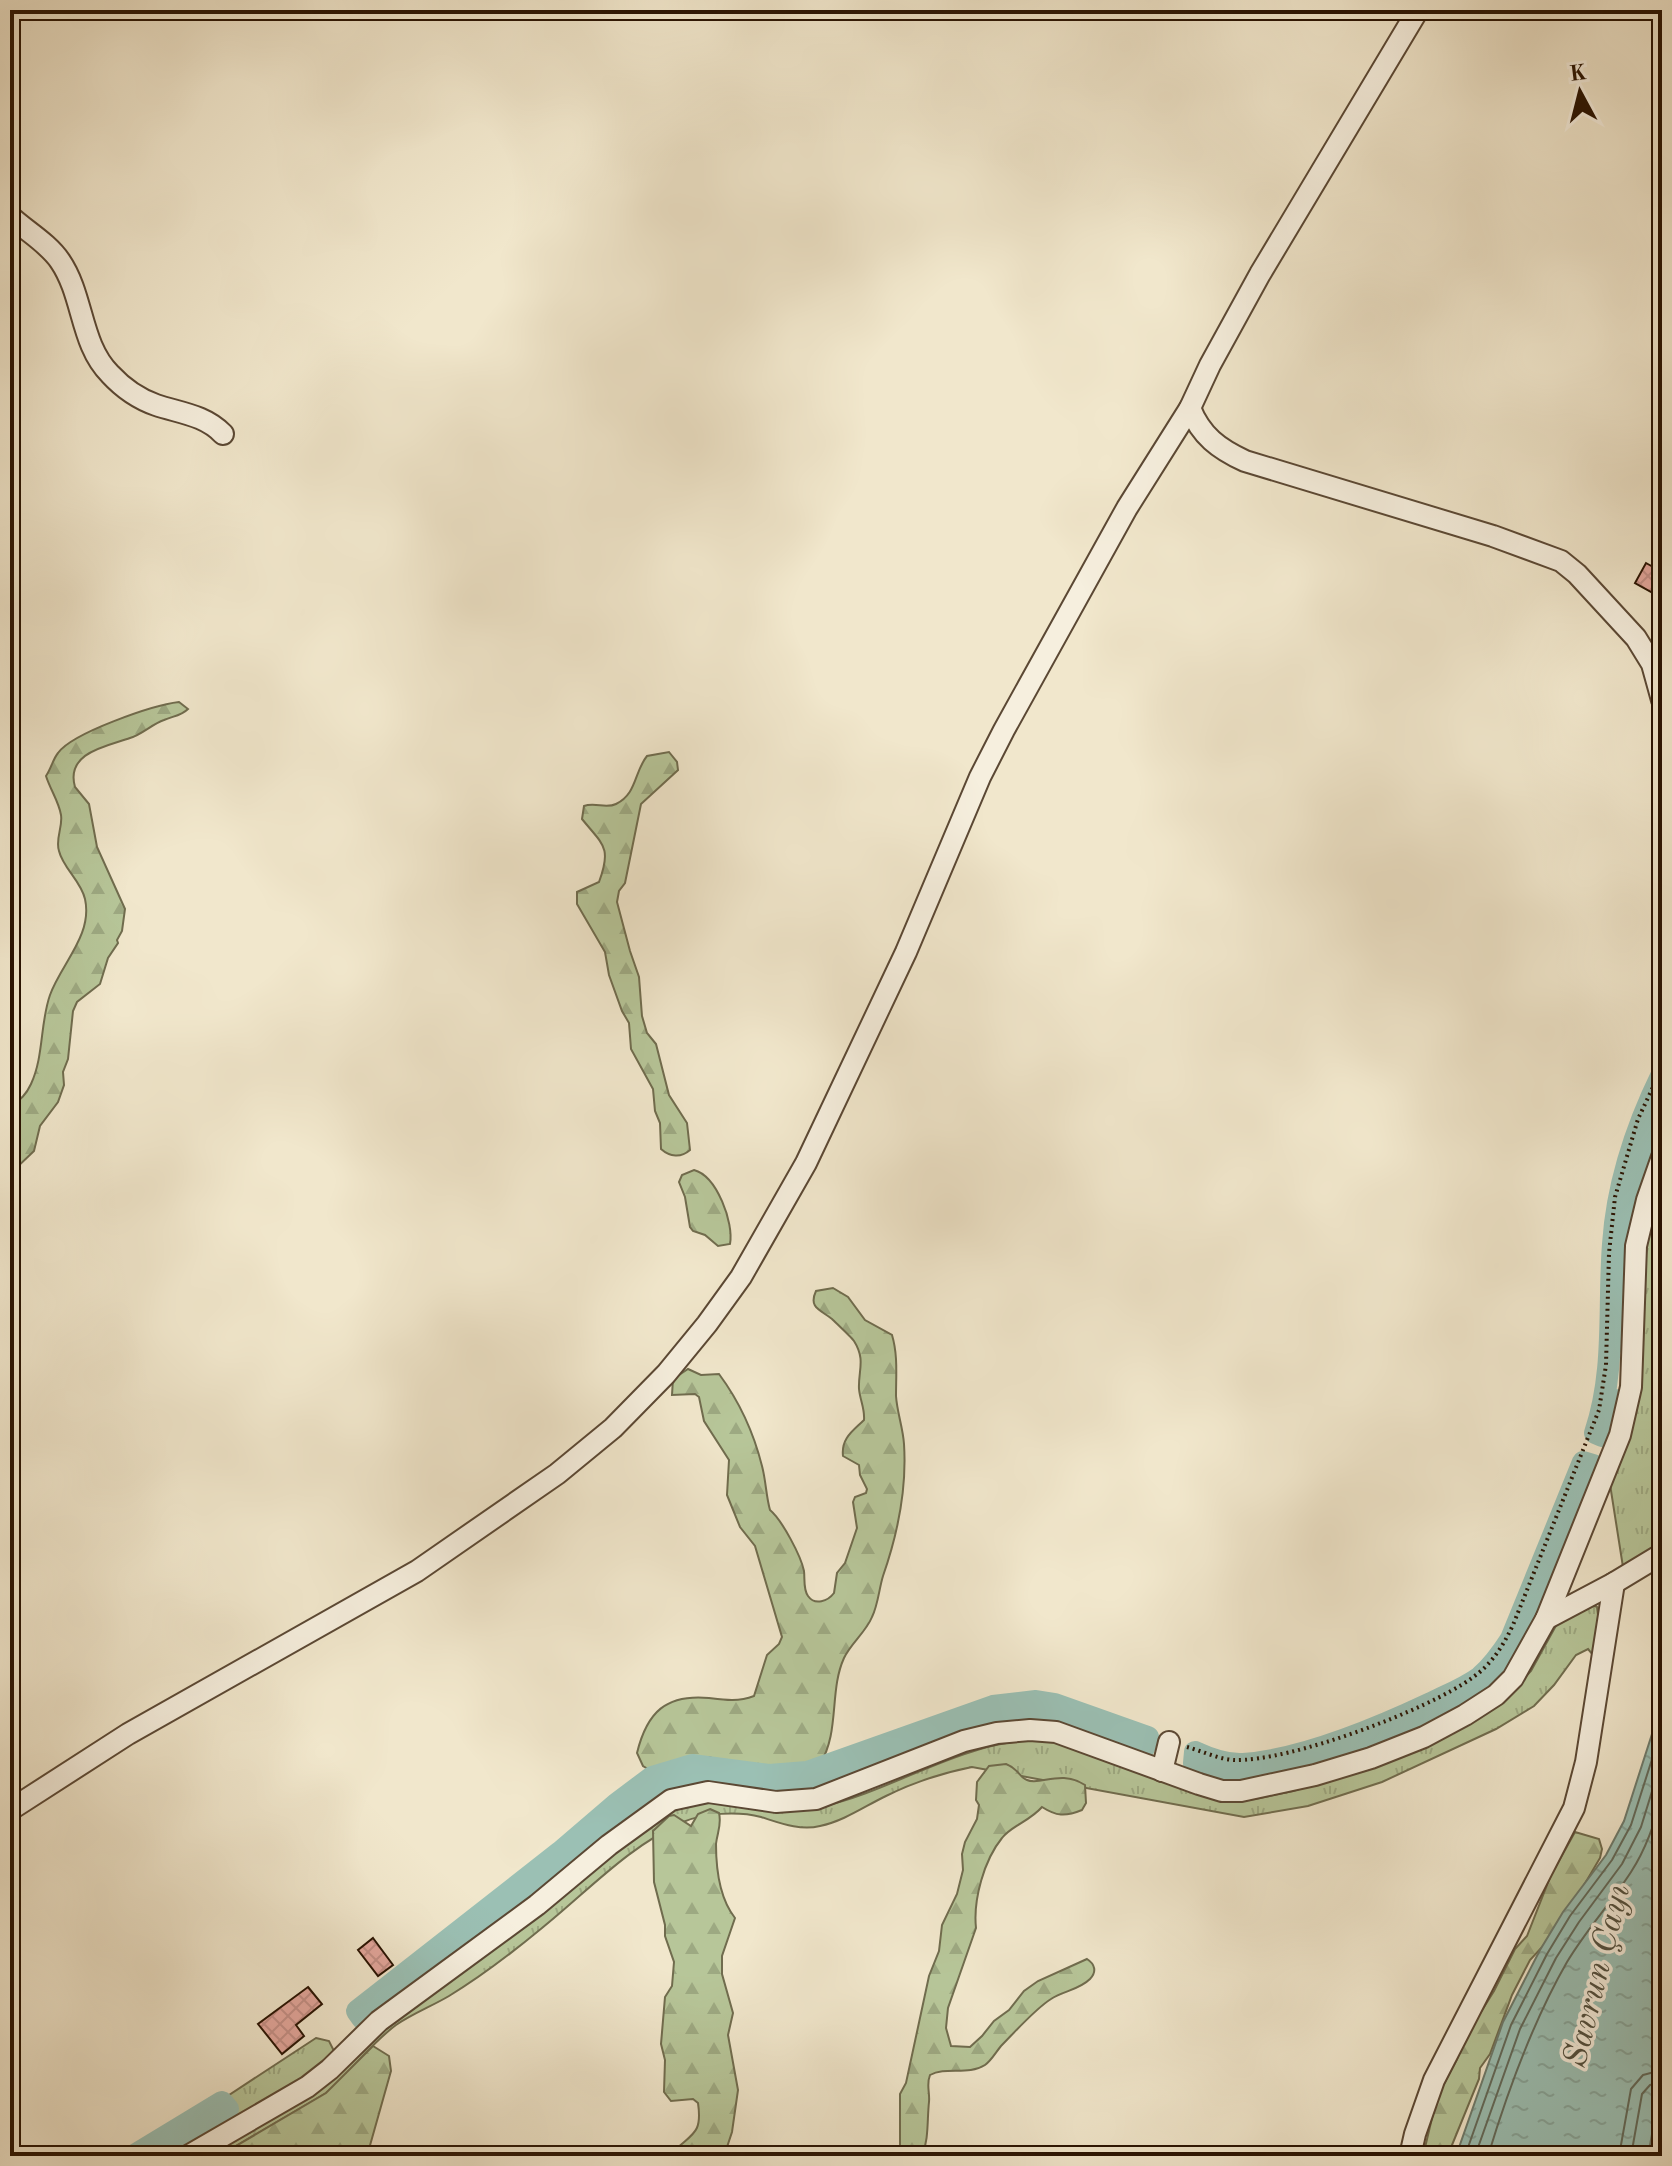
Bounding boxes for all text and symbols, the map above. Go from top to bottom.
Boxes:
north arrow [1540,52,1620,132]
text: K [1568,62,1588,86]
water label: Savrun Çayı [1559,1881,1637,2071]

